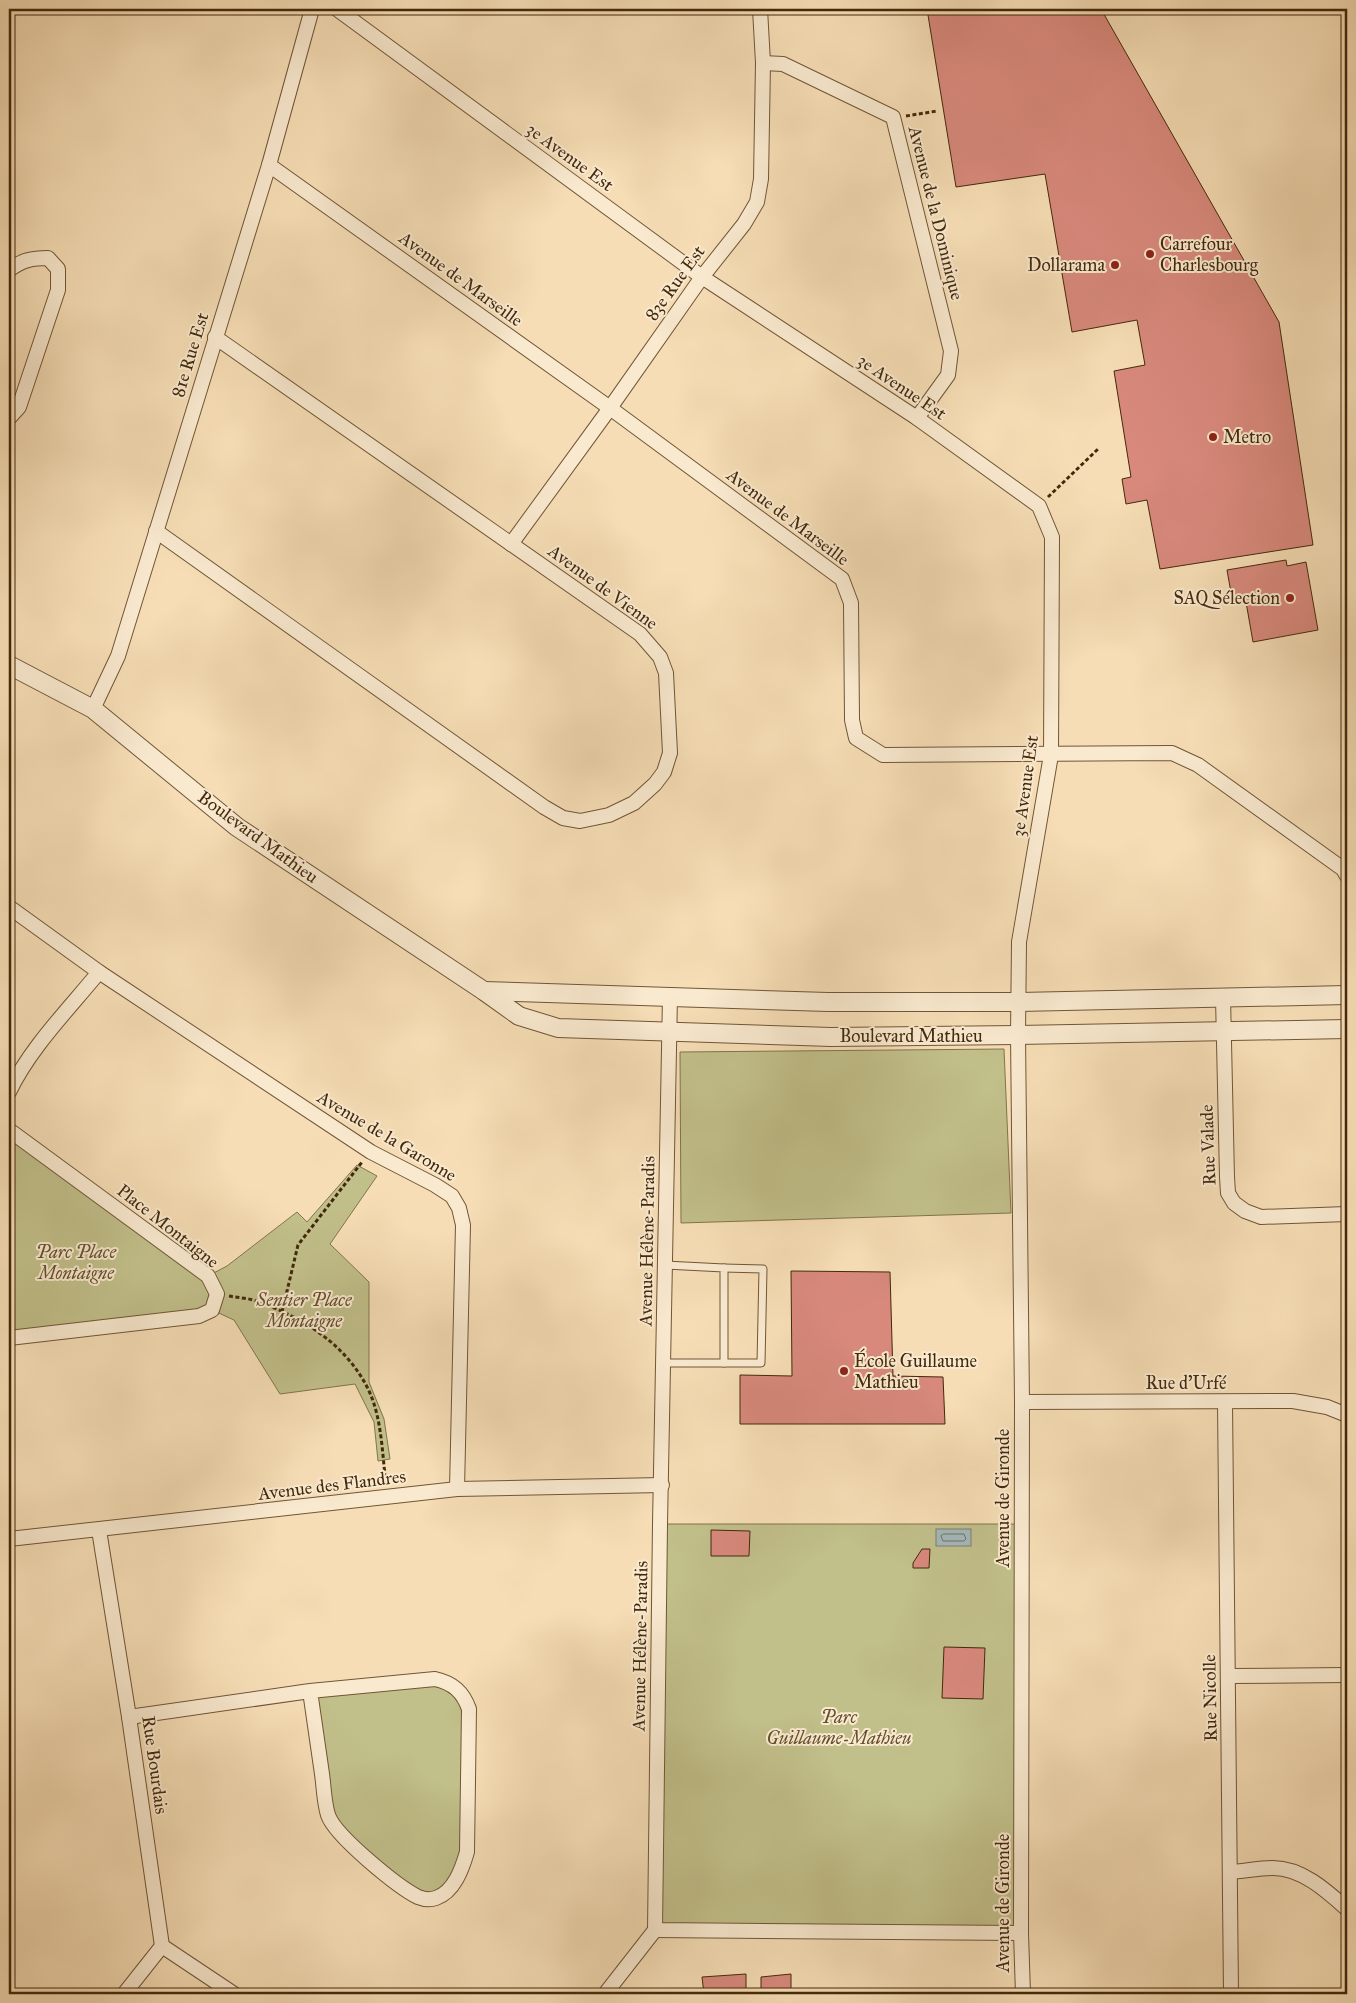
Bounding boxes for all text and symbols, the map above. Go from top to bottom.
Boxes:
street label: 3e Avenue Est [522,118,618,196]
street label: Avenue de la Dominique [903,123,968,302]
street label: Avenue de Marseille [394,226,527,331]
place label: Carrefour Charlesbourg [1160,233,1259,277]
street label: 83e Rue Est [640,241,710,325]
marker: Carrefour Charlesbourg [1144,248,1156,260]
place label: Dollarama [1027,254,1105,276]
marker: Dollarama [1109,259,1121,271]
street label: 81e Rue Est [167,309,213,400]
street label: 3e Avenue Est [853,349,951,425]
place label: Metro [1223,426,1271,448]
marker: Metro [1207,431,1219,443]
street label: Avenue de Marseille [722,463,853,570]
street label: Avenue de Vienne [543,539,662,634]
place label: SAQ Sélection [1173,587,1280,609]
marker: SAQ Sélection [1284,592,1296,604]
street label: 3e Avenue Est [1007,733,1043,838]
street label: Boulevard Mathieu [194,786,323,888]
street label: Boulevard Mathieu [839,1025,983,1047]
street label: Avenue de la Garonne [313,1085,461,1186]
street label: Rue Valade [1196,1104,1220,1186]
street label: Avenue Hélène-Paradis [634,1156,659,1327]
street label: Place Montaigne [112,1179,223,1273]
park label: Parc Place Montaigne [36,1241,117,1284]
park label: Sentier Place Montaigne [255,1289,353,1332]
place label: École Guillaume Mathieu [854,1348,977,1393]
marker: École Guillaume Mathieu [838,1365,850,1377]
street label: Rue d'Urfé [1146,1372,1227,1394]
street label: Avenue de Gironde [992,1429,1014,1568]
street label: Avenue des Flandres [256,1465,407,1505]
street label: Avenue Hélène-Paradis [627,1561,652,1732]
street label: Rue Nicolle [1198,1654,1222,1742]
park label: Parc Guillaume-Mathieu [767,1706,911,1749]
street label: Rue Bourdais [137,1714,173,1816]
street label: Avenue de Gironde [992,1834,1014,1973]

